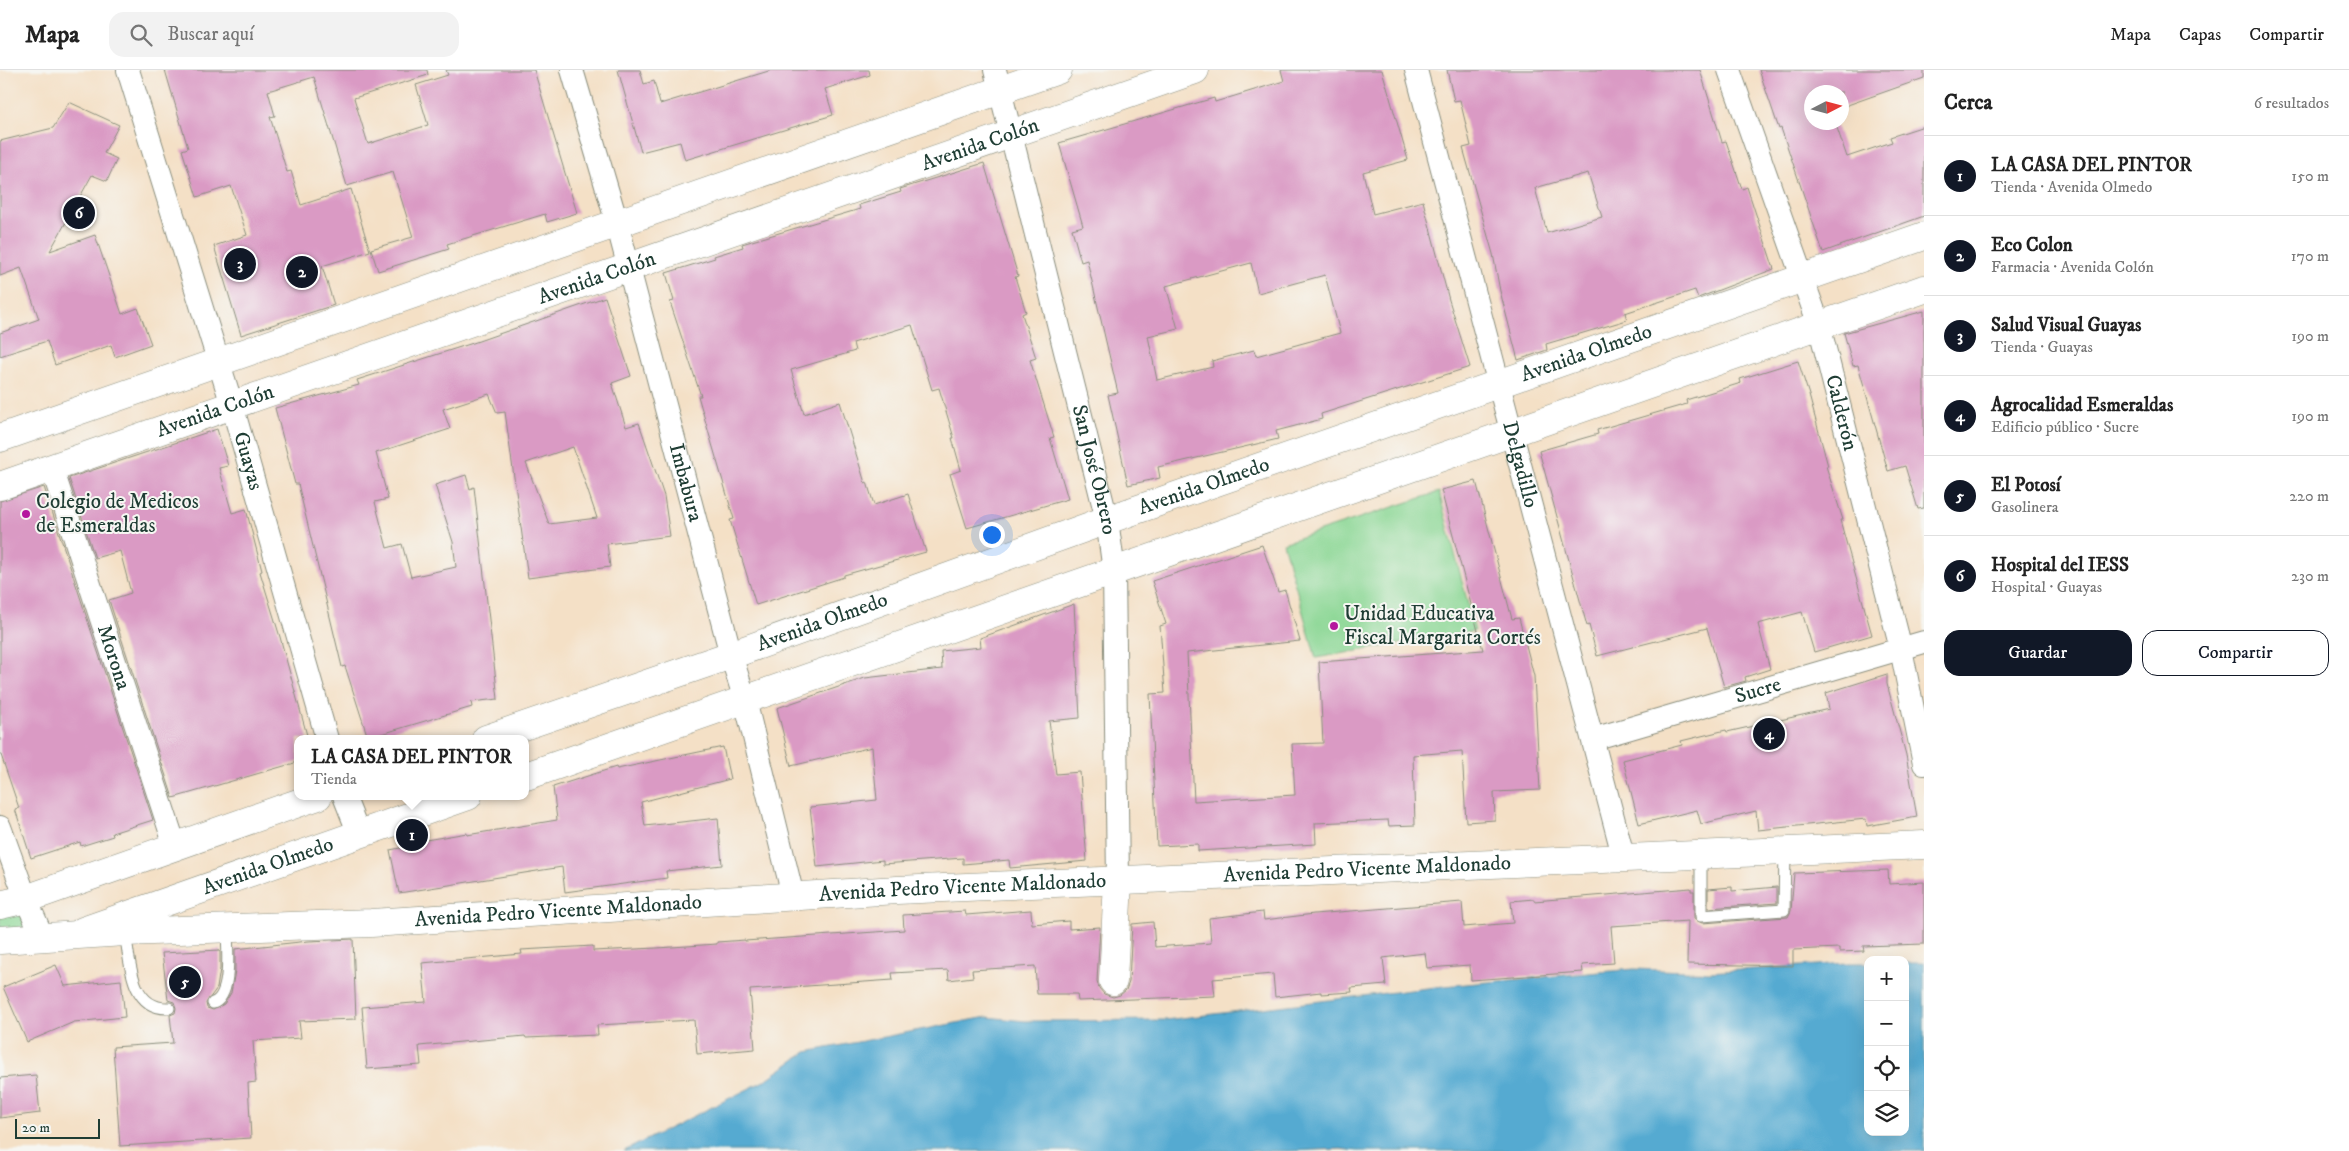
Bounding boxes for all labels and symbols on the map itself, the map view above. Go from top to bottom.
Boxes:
north arrow [1804,85,1849,130]
street label: Avenida Colón [918,112,1043,177]
pin: 6 [63,194,95,232]
pin: 3 [224,245,256,283]
street label: Avenida Colón [535,246,659,311]
pin: 2 [286,253,318,291]
street label: Avenida Olmedo [1517,319,1655,388]
street label: Calderón [1819,372,1863,454]
street label: Avenida Colón [153,379,278,443]
street label: San José Obrero [1066,402,1122,536]
street label: Delgadillo [1496,418,1544,511]
street label: Guayas [227,429,269,493]
street label: Imbabura [663,441,708,525]
street label: Avenida Olmedo [1135,452,1273,521]
place label: Colegio de Medicos de Esmeraldas [36,489,199,539]
marker: Colegio de Medicos de Esmeraldas [20,508,32,520]
your location [979,522,1005,548]
street label: Avenida Olmedo [753,587,891,658]
place label: Unidad Educativa Fiscal Margarita Cortés [1344,601,1541,651]
marker: Unidad Educativa Fiscal Margarita Cortés [1328,620,1340,632]
street label: Morona [91,621,136,693]
street label: Sucre [1732,671,1784,710]
pin: 4 [1753,715,1785,753]
pin: 1 [396,816,428,854]
street label: Avenida Olmedo [199,831,337,901]
street label: Avenida Pedro Vicente Maldonado [1223,850,1511,889]
street label: Avenida Pedro Vicente Maldonado [818,868,1107,908]
street label: Avenida Pedro Vicente Maldonado [414,889,703,933]
pin: 5 [169,963,201,1001]
scale bar [15,1116,100,1139]

